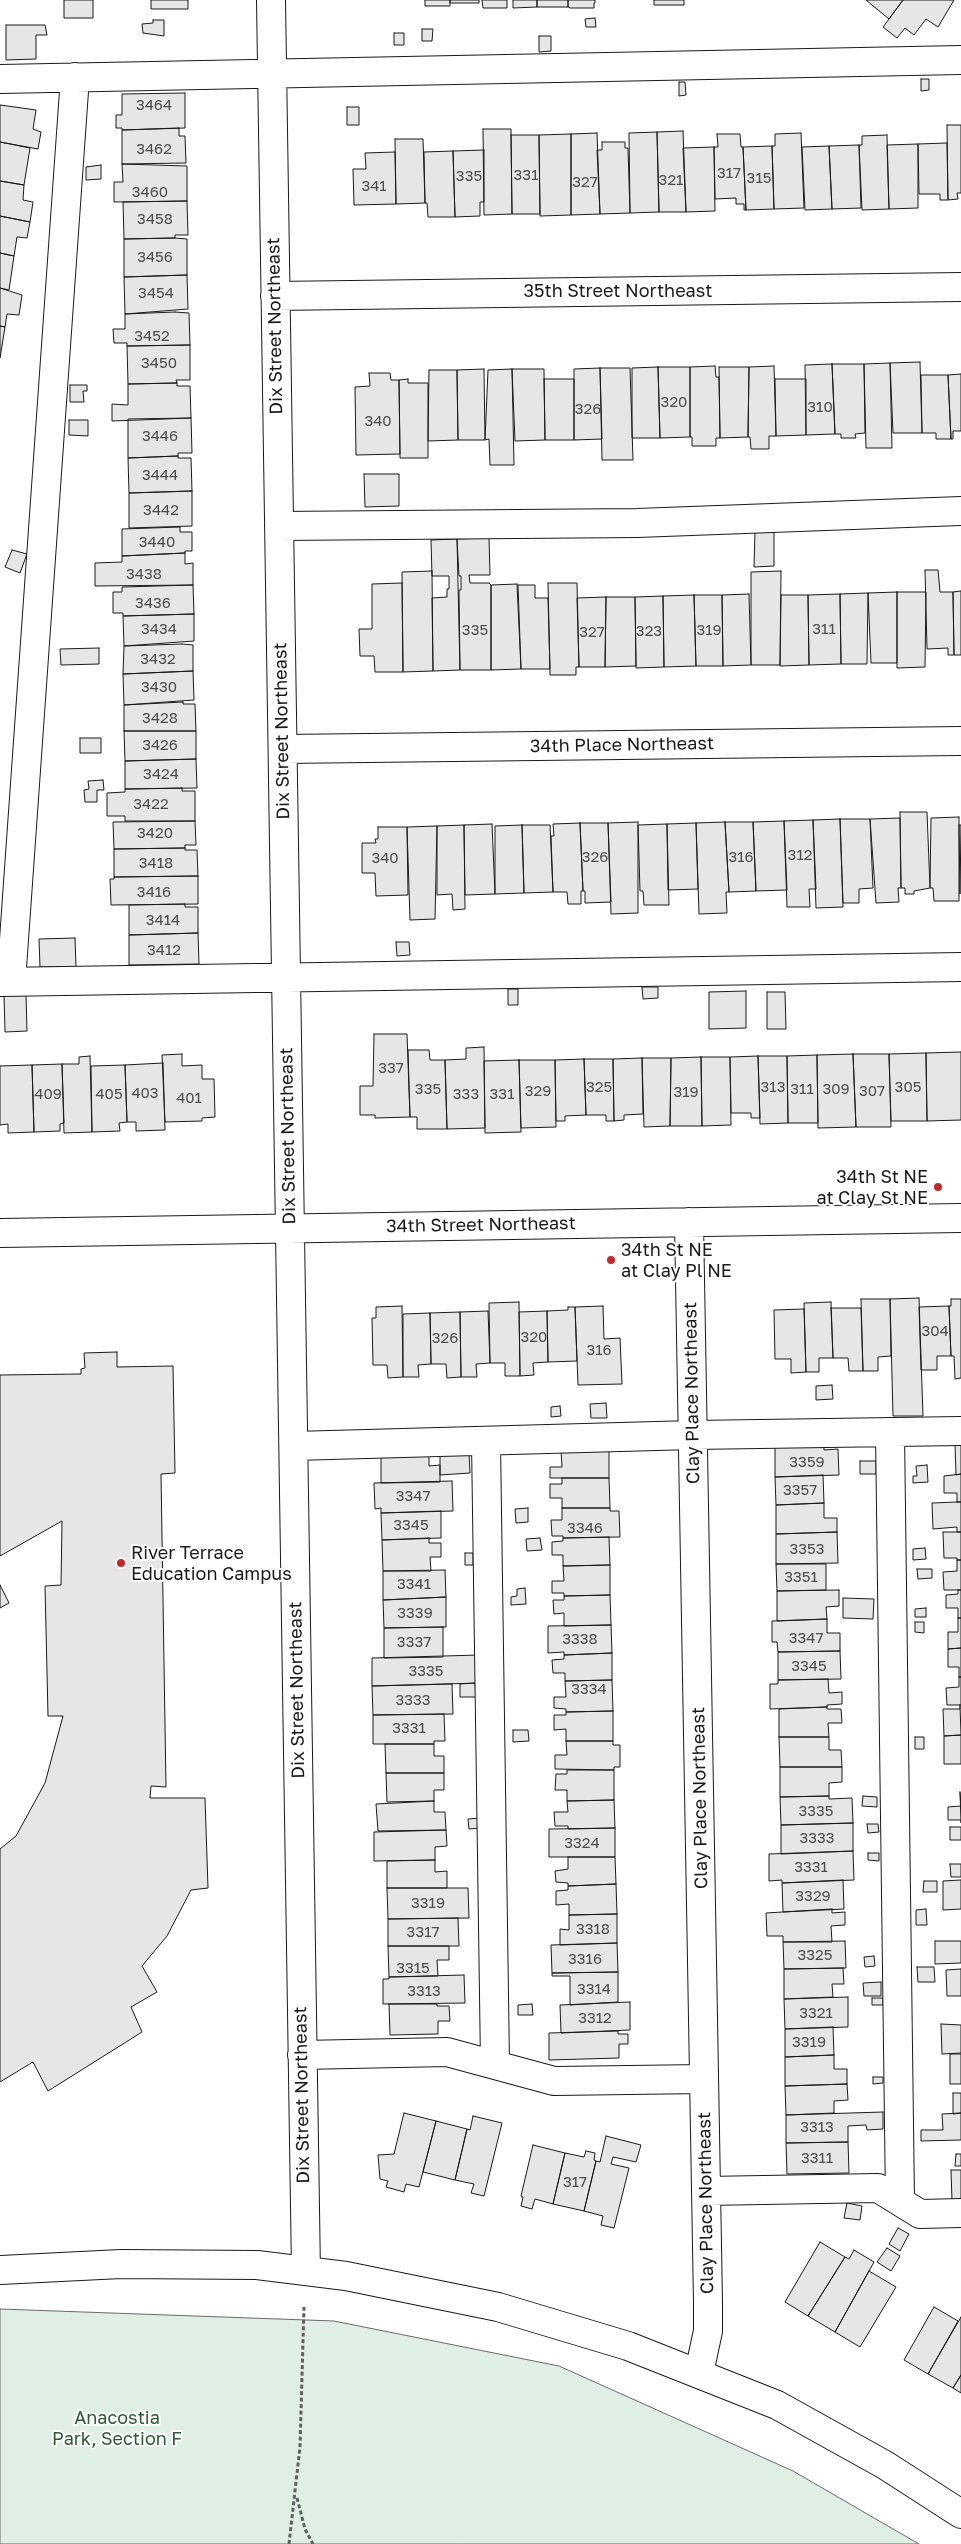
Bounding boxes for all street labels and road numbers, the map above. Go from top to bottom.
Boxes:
street label: Dix Street Northeast [263,237,287,415]
street label: 35th Street Northeast [524,280,712,302]
street label: Dix Street Northeast [270,642,294,820]
street label: 34th Place Northeast [530,733,714,757]
street label: Dix Street Northeast [276,1047,300,1225]
street label: 34th Street Northeast [386,1213,576,1237]
street label: Clay Place Northeast [680,1302,704,1484]
street label: Dix Street Northeast [285,1601,309,1779]
street label: Clay Place Northeast [688,1707,712,1889]
street label: Dix Street Northeast [290,2006,314,2184]
street label: Clay Place Northeast [694,2112,718,2294]

